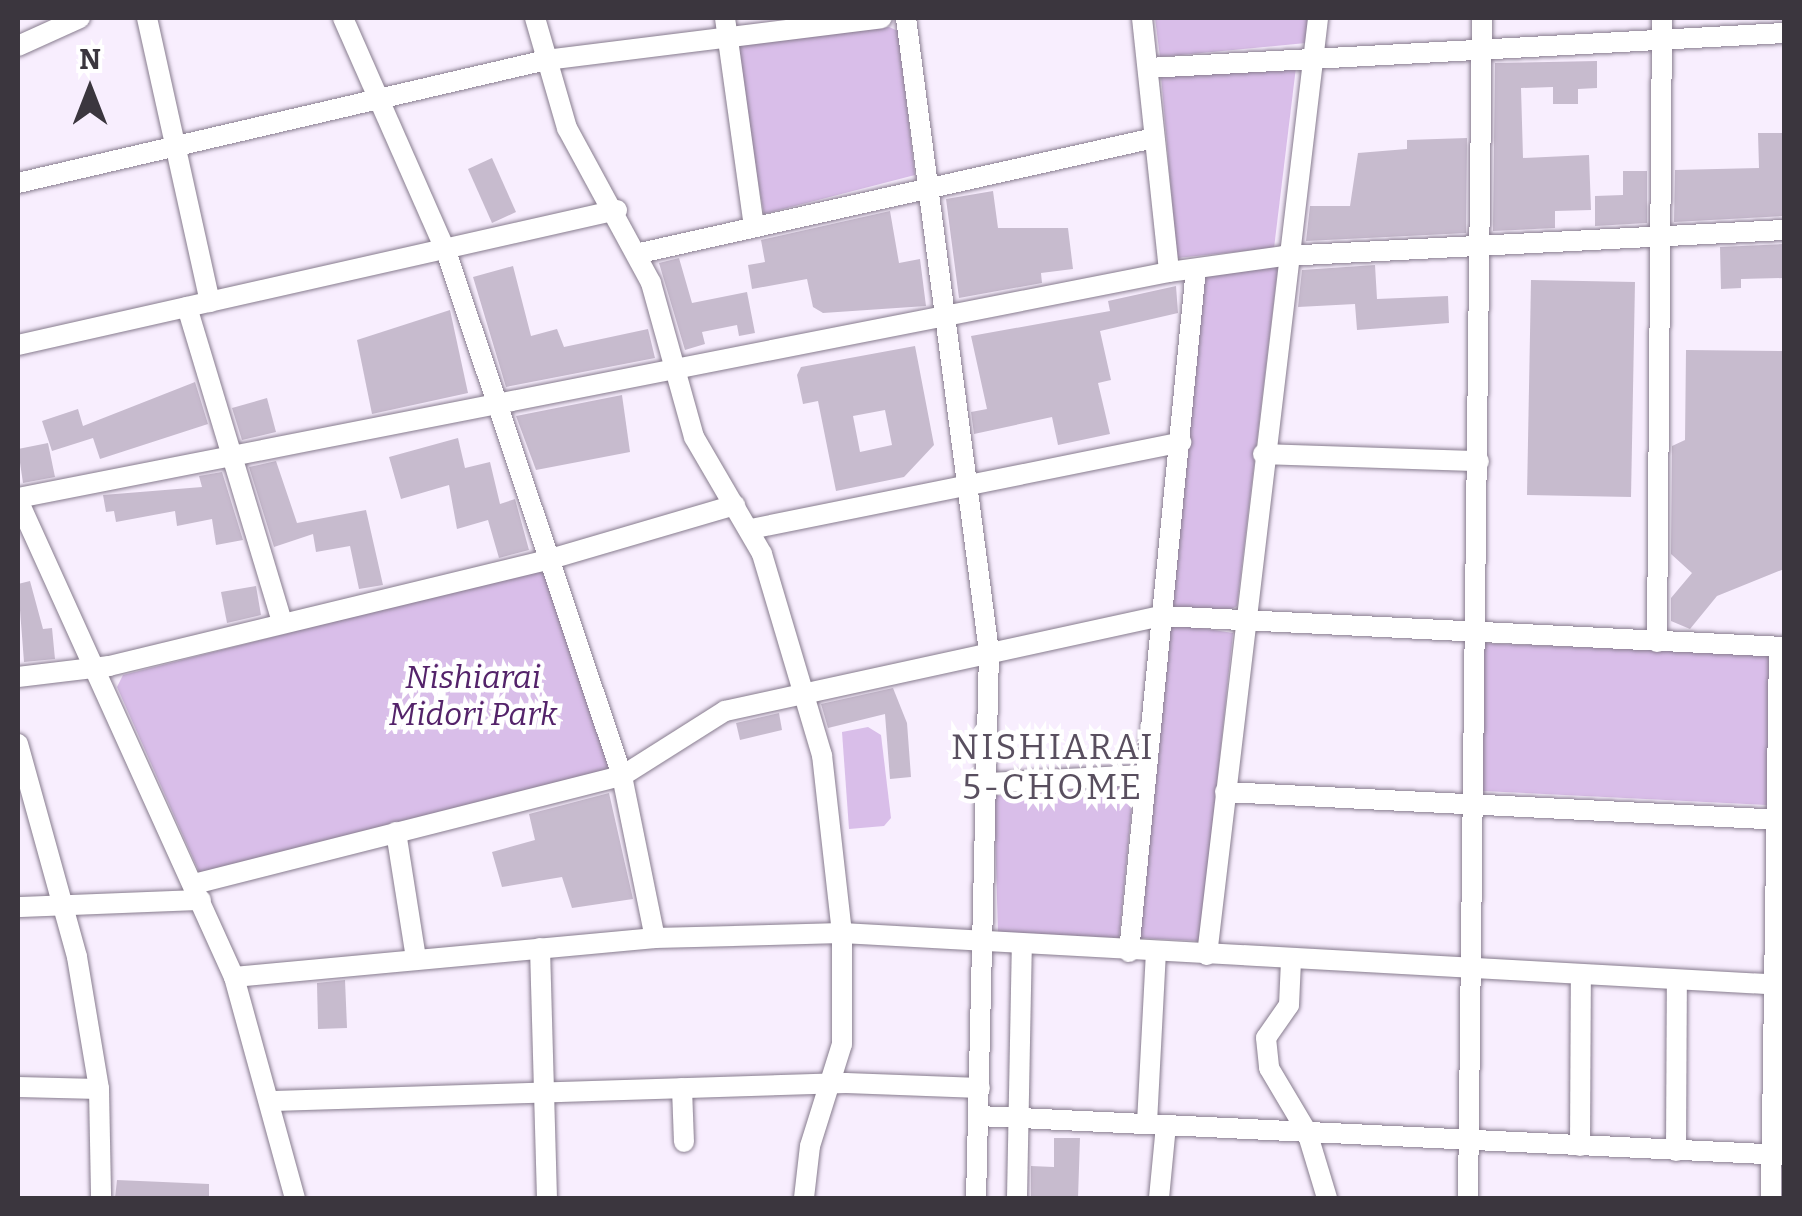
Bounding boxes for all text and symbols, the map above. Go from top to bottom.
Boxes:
north arrow [40,40,140,140]
text: N [79,43,101,76]
park label: Nishiarai Midori Park [389,659,557,734]
district label: NISHIARAI 5-CHOME [951,726,1155,808]

